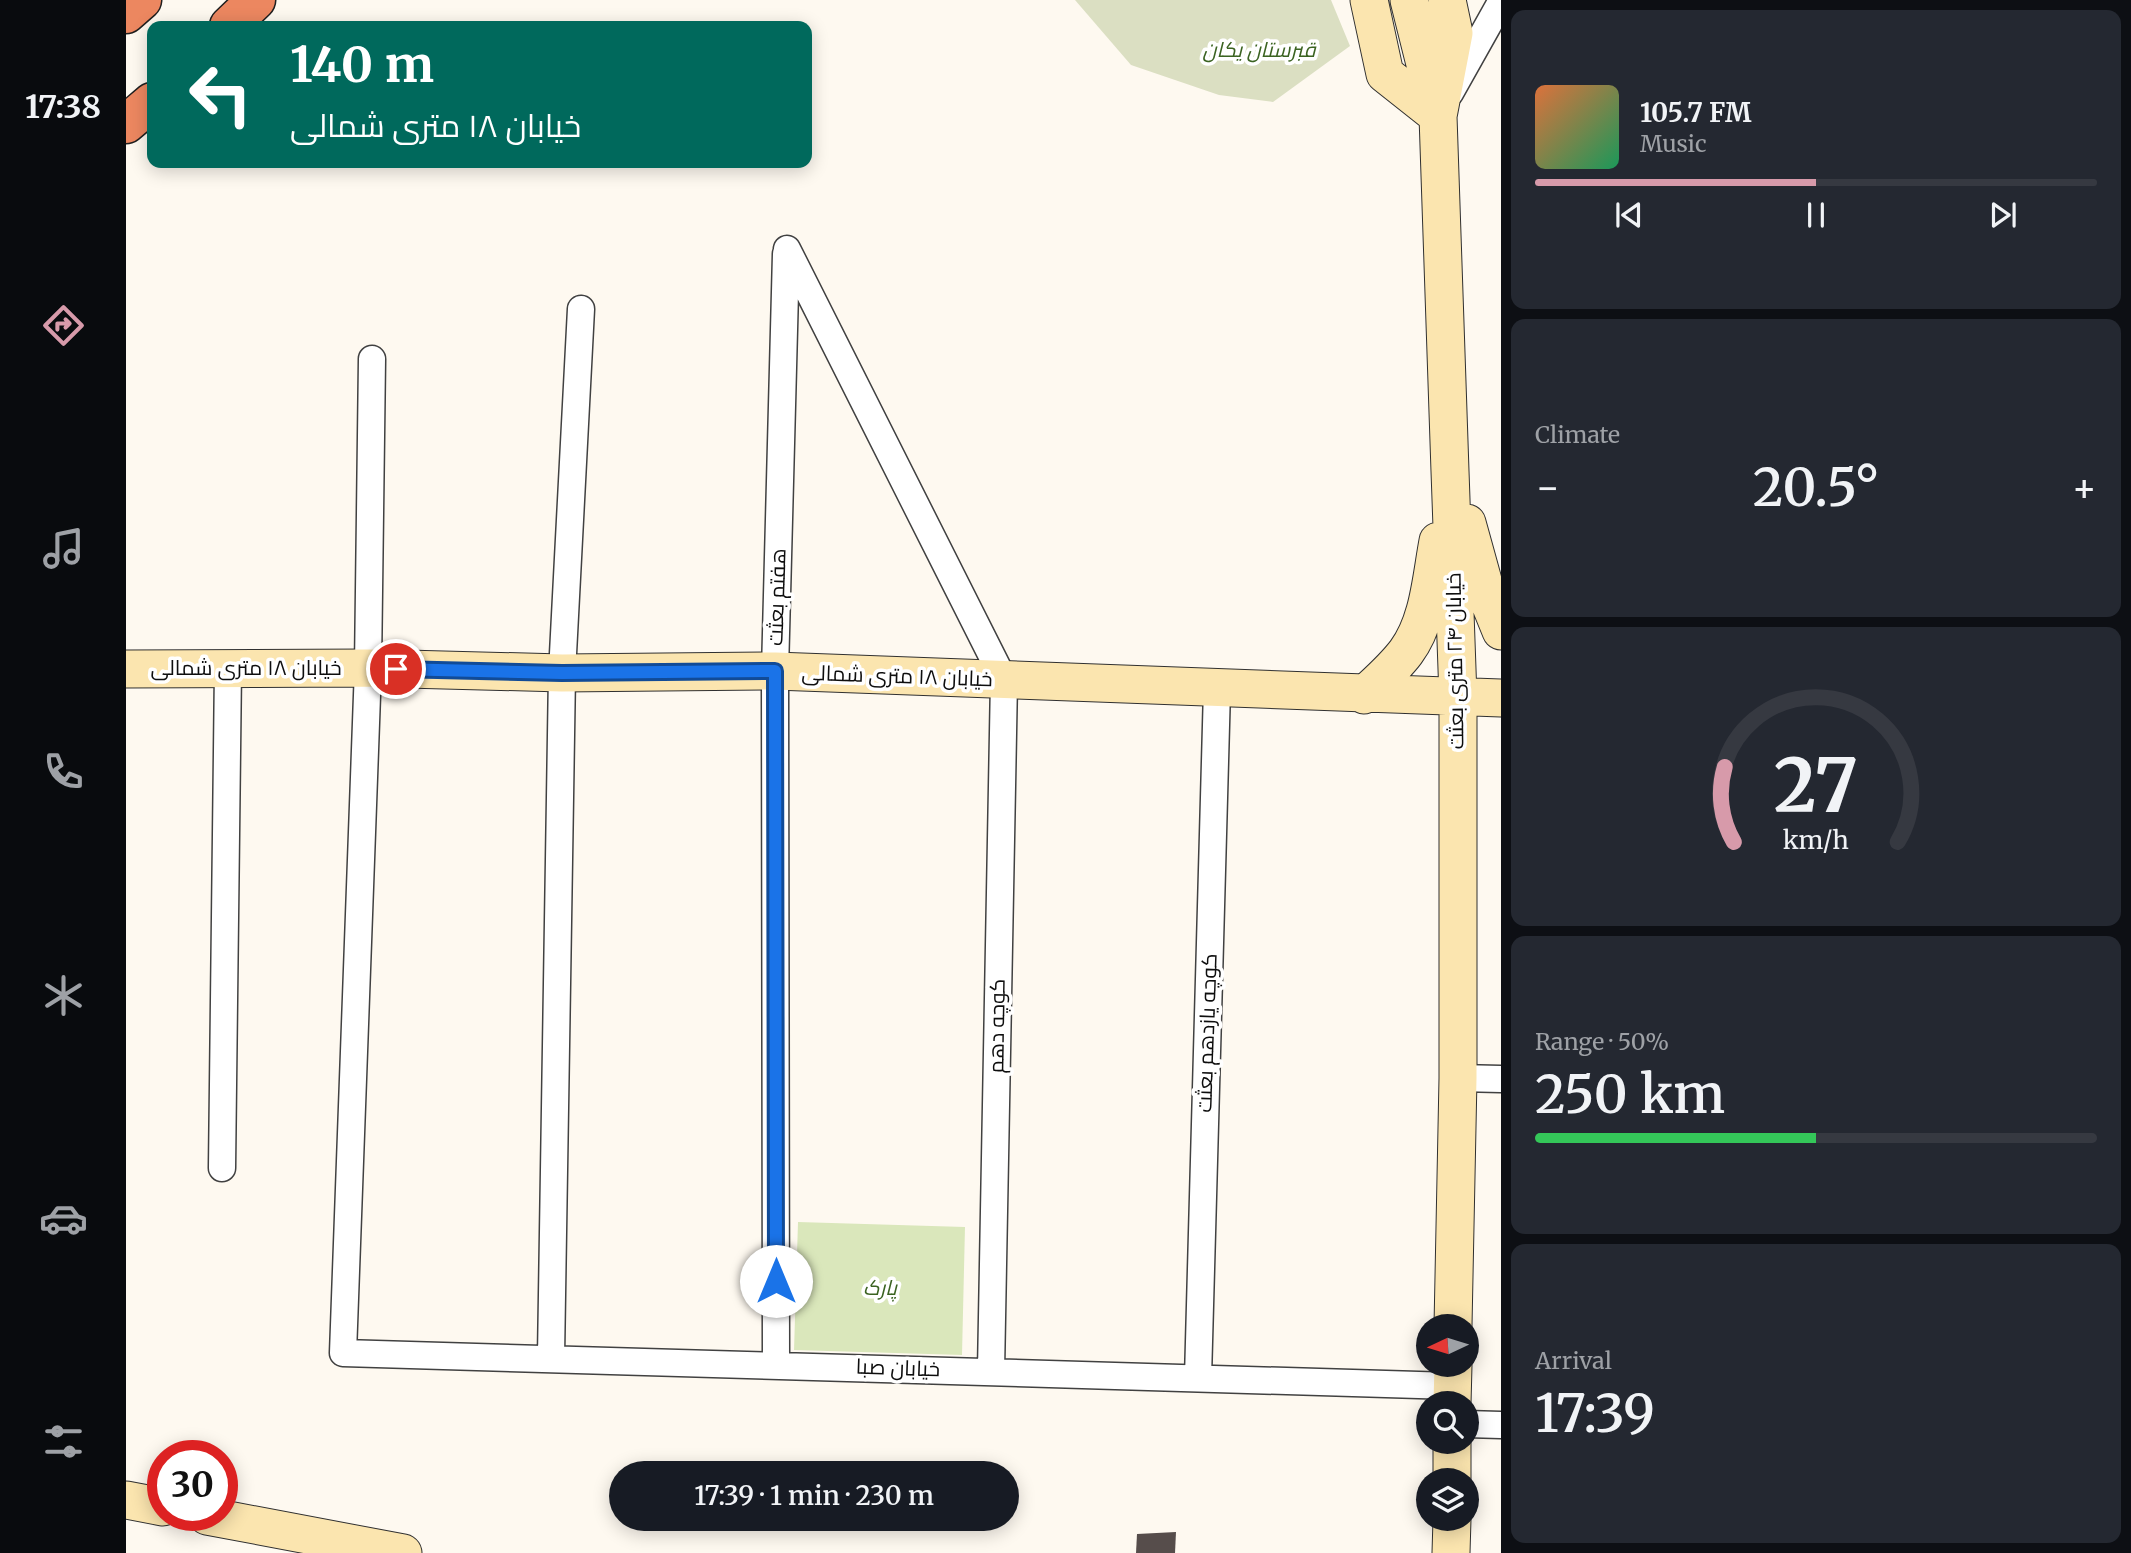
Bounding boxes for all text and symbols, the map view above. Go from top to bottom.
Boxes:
text: 140 m [290,34,434,95]
park label: قبرستان یکان [1202,36,1317,63]
icon: left [175,49,266,140]
text: 17:38 [25,87,101,127]
text: 105.7 FM [1640,96,1751,129]
text: خیابان ۱۸ متری شمالی [290,106,581,146]
text: Music [1640,129,1707,158]
icon: previous [1610,196,1648,234]
icon: pause [1797,196,1835,234]
icon: next [1984,196,2022,234]
icon: directions [39,301,88,350]
text: Climate [1535,420,1620,449]
text: 20.5° [1753,455,1879,520]
text: − [1535,464,1560,511]
text: + [2072,464,2097,511]
icon: music [39,524,88,573]
street label: هفتم بعثت [761,548,793,646]
street label: خیابان ۲۴ متری بعثت [1439,572,1470,750]
pin [366,639,426,699]
icon: arrive [377,650,415,688]
street label: خیابان ۱۸ متری شمالی [150,654,342,681]
street label: خیابان ۱۸ متری شمالی [801,659,993,692]
text: 27 [1774,741,1858,833]
icon: phone [39,747,88,796]
text: km/h [1783,824,1849,856]
street label: کوچه یازدهم بعثت [1190,953,1224,1113]
icon: climate [39,971,88,1020]
street label: کوچه دهم [982,978,1012,1074]
text: Range · 50% [1535,1027,1669,1056]
text: 250 km [1535,1062,1725,1127]
icon: car [39,1194,88,1243]
position arrow [739,1244,813,1318]
park label: پارک [863,1274,898,1302]
north arrow [1416,1314,1479,1377]
map controls [1416,1314,1479,1531]
text: Arrival [1535,1346,1612,1375]
street label: خیابان صبا [855,1353,941,1382]
text: 17:39 [1535,1381,1655,1446]
button: search [1416,1391,1479,1454]
icon: filters [39,1417,88,1466]
speed limit sign: 30 [147,1440,238,1531]
button: layers [1416,1468,1479,1531]
text: 17:39 · 1 min · 230 m [694,1479,934,1512]

